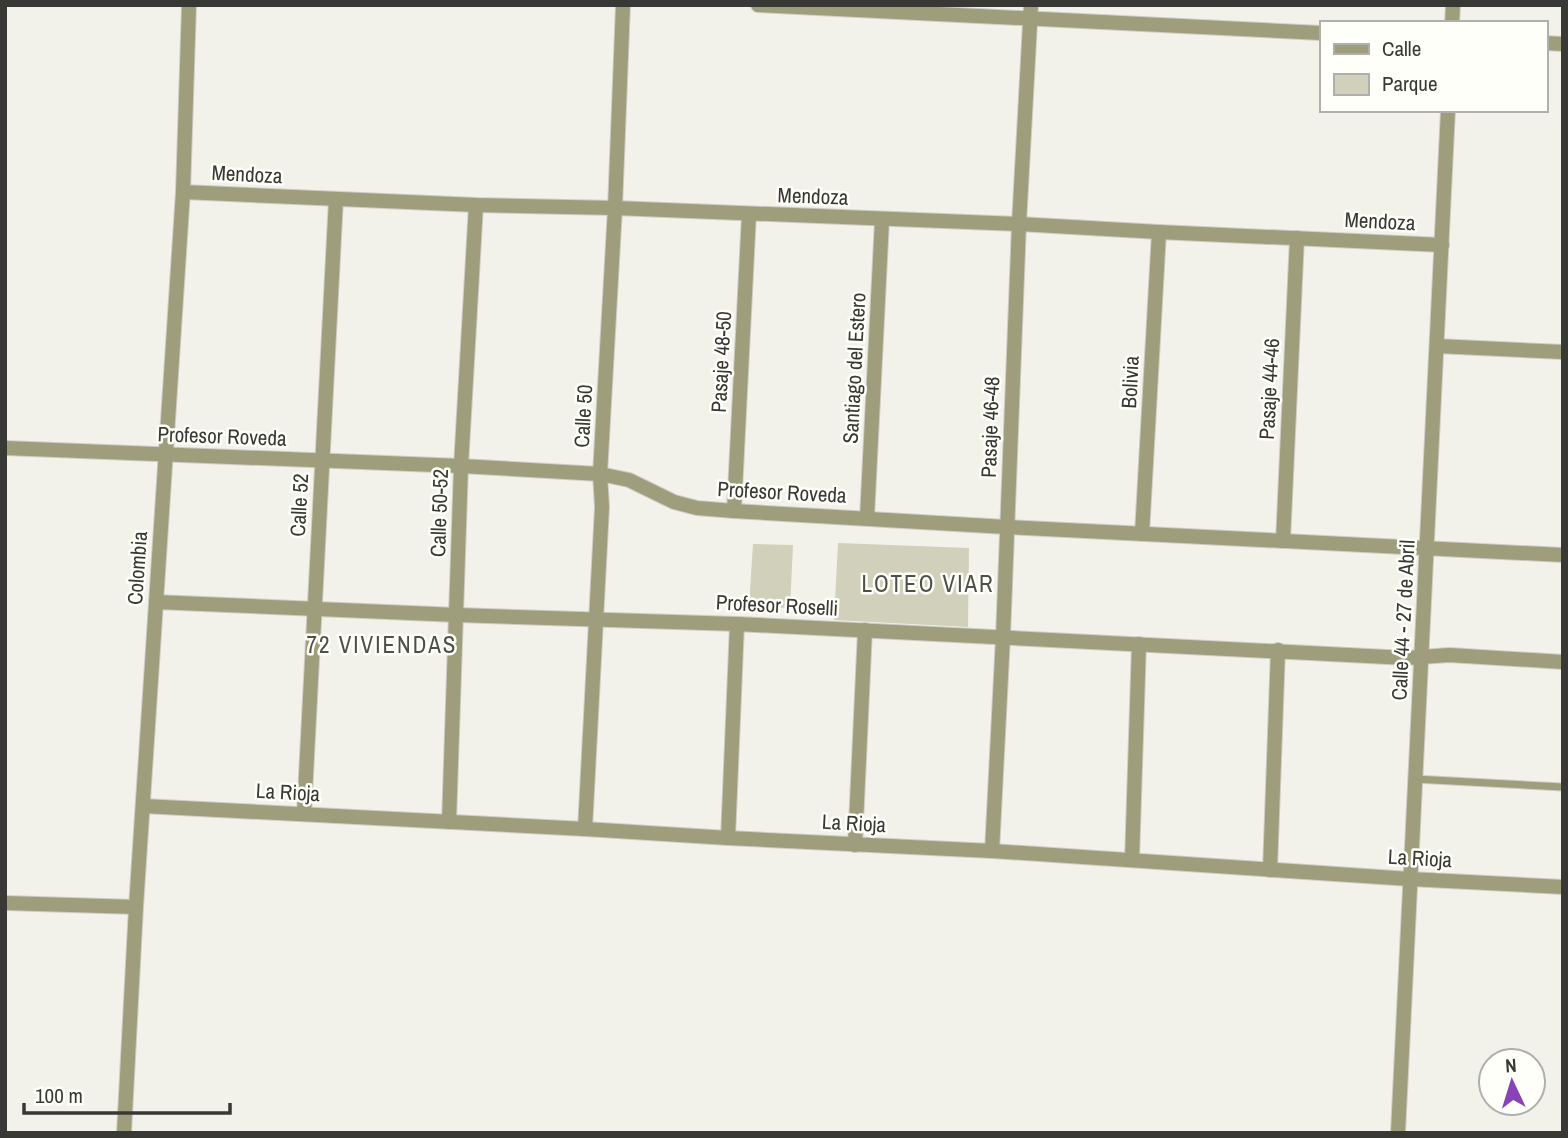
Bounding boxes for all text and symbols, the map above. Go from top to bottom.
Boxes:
legend [1320,21,1547,112]
text: Calle [1382,34,1421,63]
text: Parque [1382,69,1438,98]
street label: Mendoza [211,158,284,190]
street label: Mendoza [777,180,849,212]
street label: Mendoza [1344,205,1417,237]
street label: Santiago del Estero [836,292,872,444]
street label: Pasaje 48-50 [704,311,738,413]
street label: Pasaje 44-46 [1252,338,1286,440]
street label: Bolivia [1114,355,1146,409]
street label: Pasaje 46-48 [974,376,1006,478]
street label: Calle 50 [567,384,599,448]
street label: Profesor Roveda [157,419,287,453]
street label: Calle 50-52 [423,468,455,558]
street label: Calle 52 [283,473,315,537]
street label: Profesor Roveda [717,474,848,510]
street label: Colombia [120,530,154,606]
street label: Calle 44 - 27 de Abril [1384,539,1422,701]
district label: LOTEO VIAR [861,568,995,599]
street label: Profesor Roselli [715,587,839,623]
district label: 72 VIVIENDAS [307,629,457,660]
street label: La Rioja [255,776,321,808]
street label: La Rioja [821,807,887,839]
street label: La Rioja [1387,842,1453,874]
north arrow [1477,1047,1547,1117]
text: N [1504,1052,1517,1078]
scale bar [24,1072,231,1116]
text: 100 m [35,1081,83,1110]

